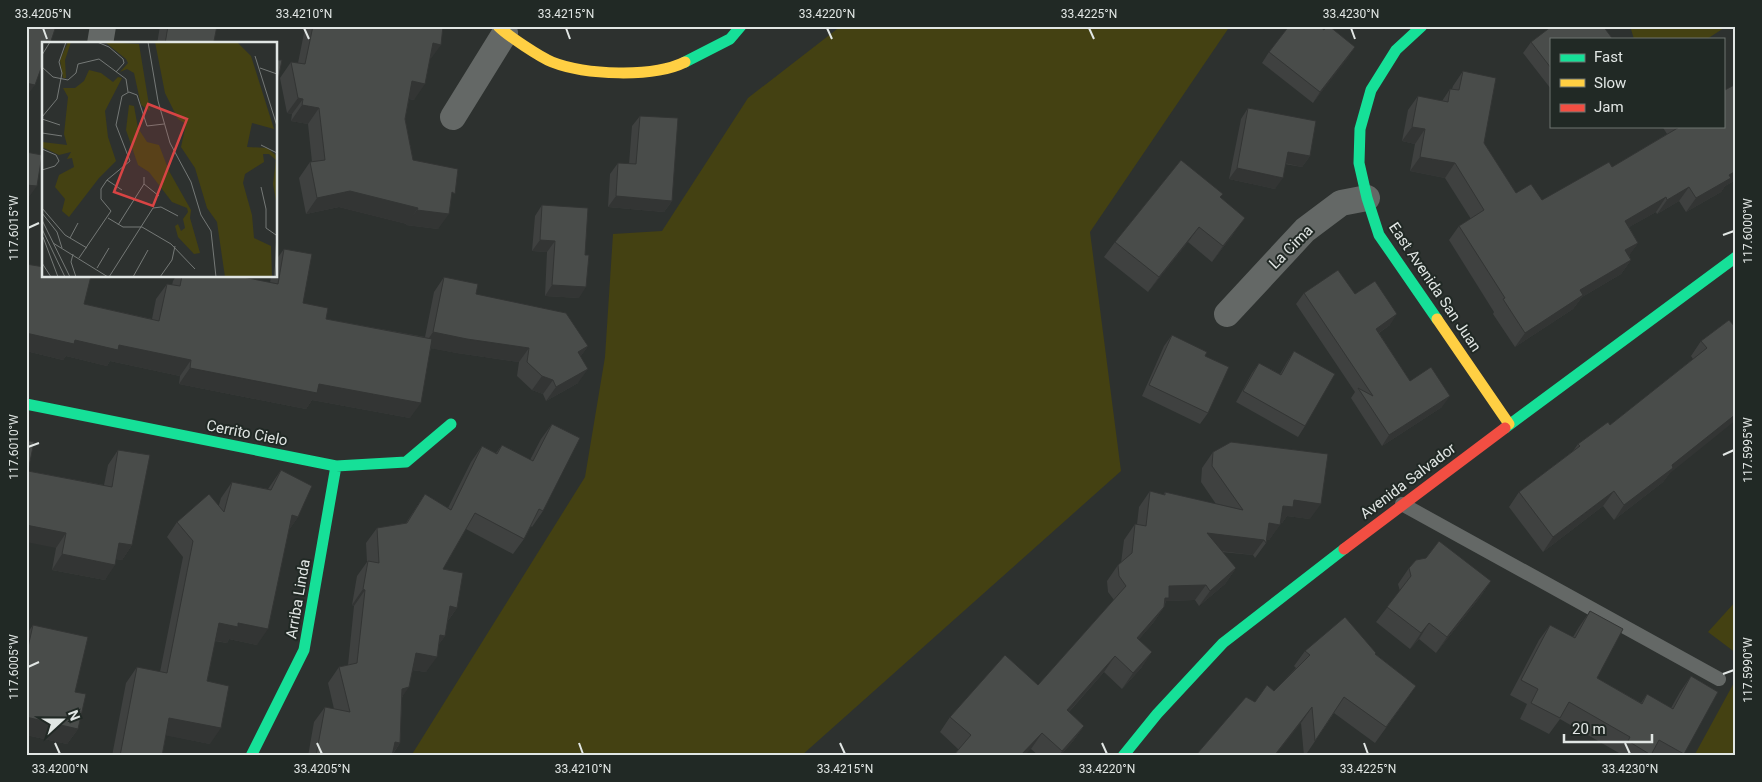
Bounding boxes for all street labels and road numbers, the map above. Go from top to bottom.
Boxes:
street label: East Avenida San Juan [1385,219,1485,355]
street label: La Cima [1265,221,1317,273]
street label: Cerrito Cielo [205,416,289,450]
street label: Avenida Salvador [1357,439,1459,523]
street label: Arriba Linda [282,558,314,640]

